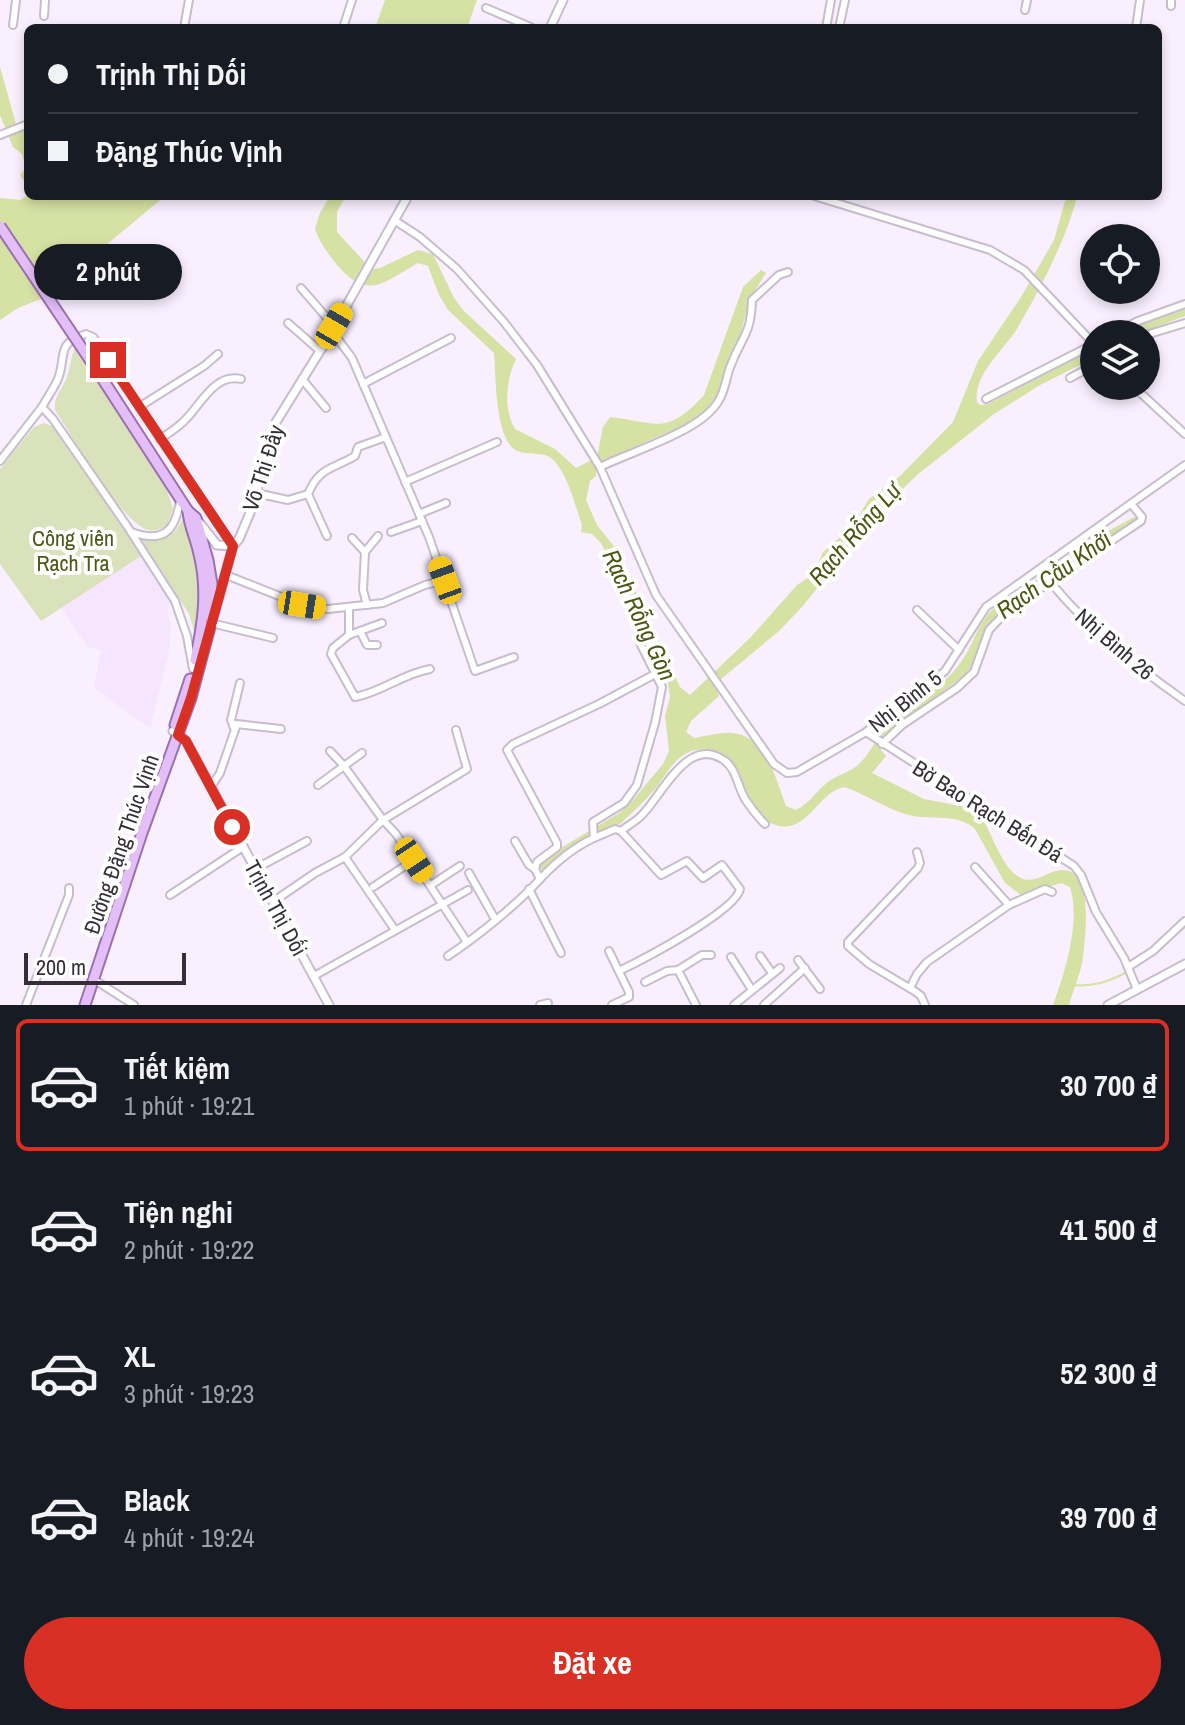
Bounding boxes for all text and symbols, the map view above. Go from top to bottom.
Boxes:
text: Trịnh Thị Dối [96,54,246,94]
text: Đặng Thúc Vịnh [96,131,283,171]
map controls [1080,224,1160,400]
button: locate [1080,224,1160,304]
callout: 2 phút [34,244,182,300]
text: 2 phút [76,254,140,289]
car [312,299,356,353]
button: layers [1080,320,1160,400]
route end [90,342,126,378]
street label: Võ Thị Đầy [235,421,291,515]
water label: Rạch Rỗng Lự [801,473,910,591]
water label: Rạch Cầu Khởi [990,522,1118,626]
park label: Công viên Rạch Tra [32,523,114,578]
water label: Rạch Rỗng Gòn [596,544,684,685]
car [426,553,464,607]
car [276,589,328,621]
street label: Nhị Bình 26 [1069,601,1161,687]
street label: Nhị Bình 5 [862,663,948,739]
street label: Đường Đặng Thúc Vịnh [76,750,166,938]
street label: Bờ Bao Rạch Bến Đá [907,753,1069,869]
route start [214,809,250,845]
car [391,833,437,887]
street label: Trịnh Thị Dối [237,855,315,961]
scale bar [24,949,186,985]
text: 200 m [36,952,86,982]
text: Tiết kiệm [124,1048,230,1088]
icon: car [28,1049,100,1121]
text: 30 700 ₫ [1060,1065,1157,1105]
text: 1 phút · 19:21 [124,1088,254,1123]
text: Tiện nghi [124,1192,233,1232]
icon: car [28,1193,100,1265]
text: 41 500 ₫ [1060,1209,1157,1249]
text: 2 phút · 19:22 [124,1232,254,1267]
text: XL [124,1336,155,1376]
icon: car [28,1337,100,1409]
text: 52 300 ₫ [1060,1353,1157,1393]
text: 3 phút · 19:23 [124,1376,254,1411]
text: Black [124,1480,190,1520]
icon: car [28,1481,100,1553]
text: 39 700 ₫ [1060,1497,1157,1537]
text: 4 phút · 19:24 [124,1520,254,1555]
button: Đặt xe [24,1617,1161,1709]

